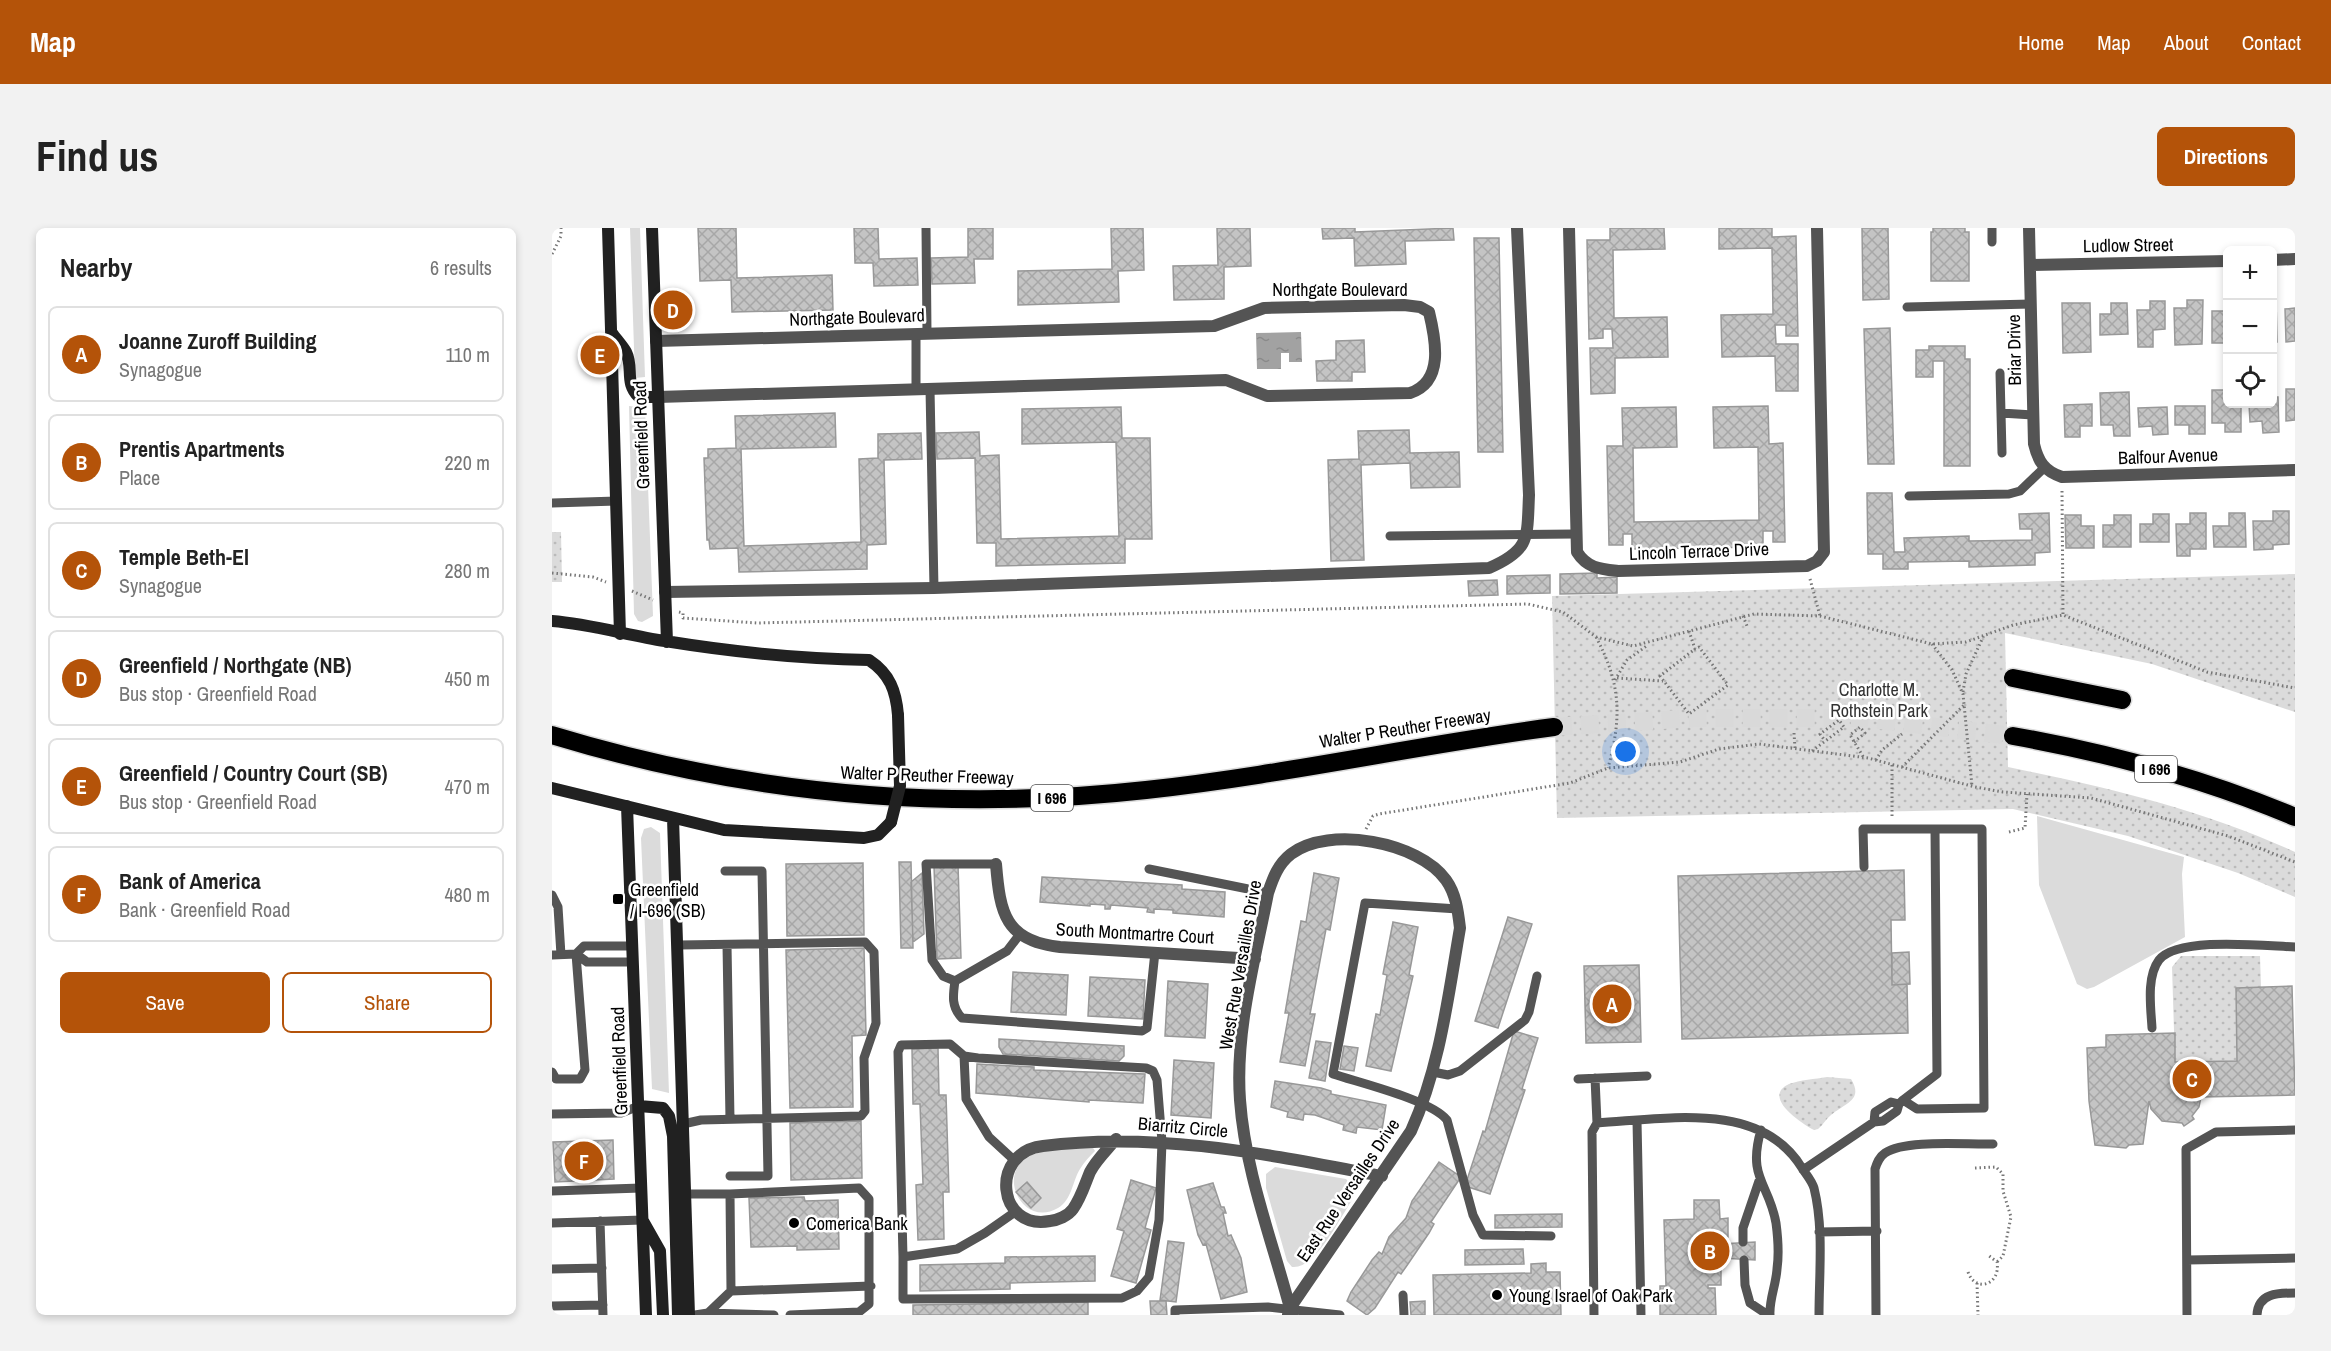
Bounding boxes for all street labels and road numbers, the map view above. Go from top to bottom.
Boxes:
street label: Ludlow Street [2083,232,2173,258]
street label: Northgate Boulevard [1272,277,1408,302]
street label: Northgate Boulevard [789,302,925,332]
street label: Briar Drive [2001,314,2027,386]
street label: Greenfield Road [627,380,655,490]
street label: Balfour Avenue [2118,442,2218,470]
street label: Lincoln Terrace Drive [1629,536,1769,566]
street label: Walter P Reuther Freeway [1318,702,1493,754]
road number: I 696 [2135,756,2177,782]
street label: Walter P Reuther Freeway [840,759,1015,791]
road number: I 696 [1031,785,1073,811]
street label: West Rue Versailles Drive [1213,878,1267,1052]
street label: South Montmartre Court [1055,916,1215,950]
street label: Greenfield Road [605,1006,633,1116]
street label: Biarritz Circle [1137,1111,1229,1143]
street label: East Rue Versailles Drive [1291,1113,1405,1267]

